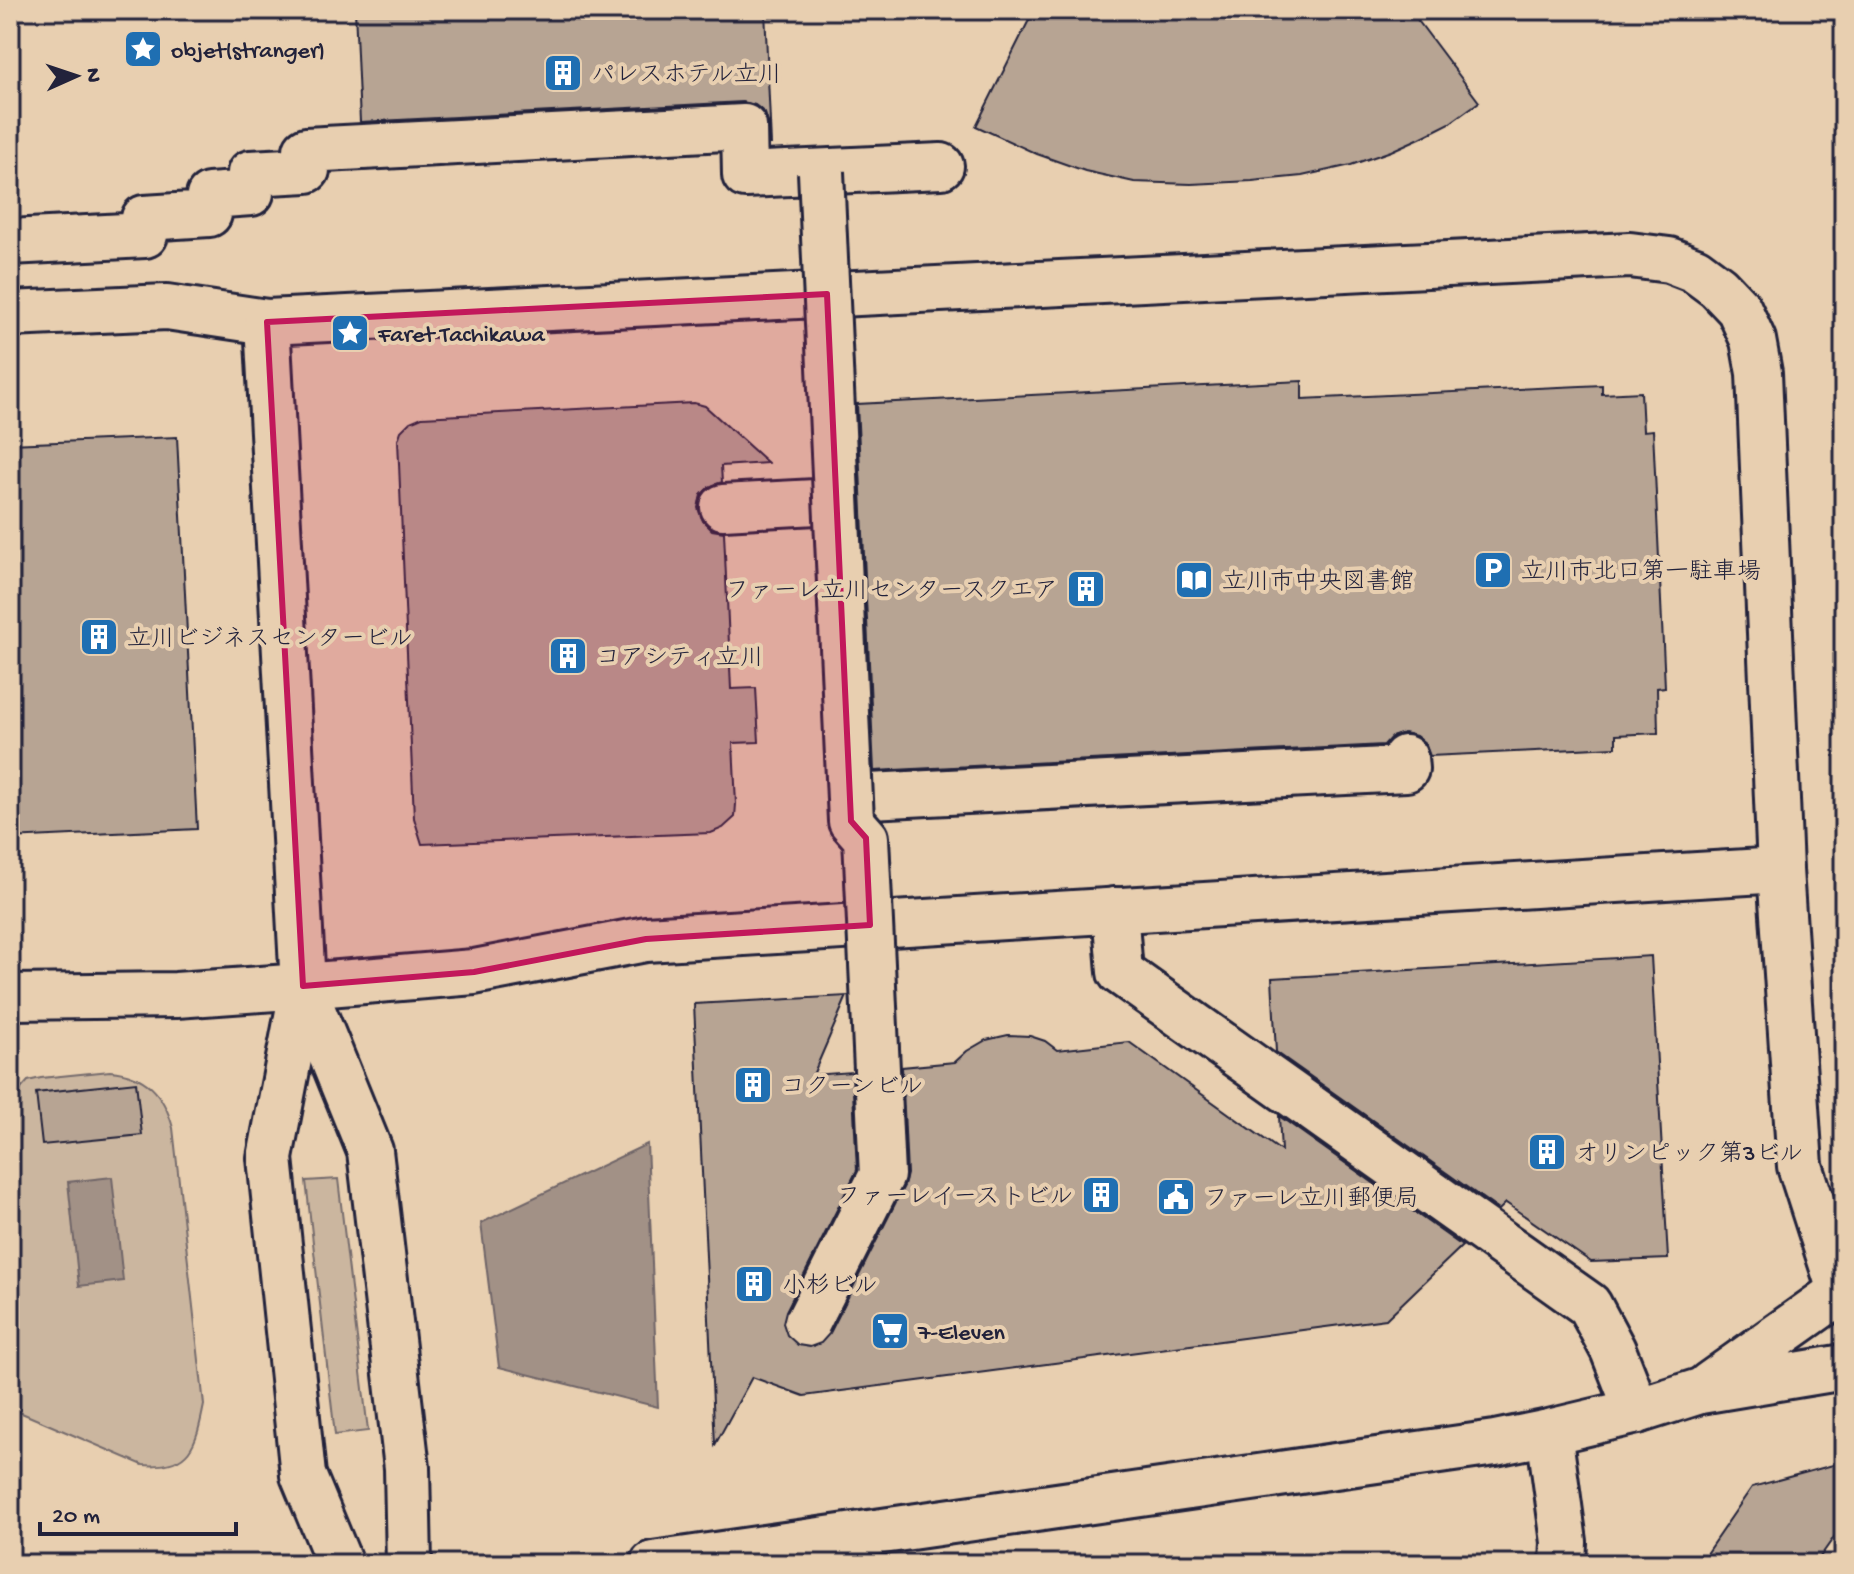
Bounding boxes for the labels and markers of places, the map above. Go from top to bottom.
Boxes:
place icon: objet(stranger) [122,28,164,70]
place label: objet(stranger) [171,38,325,67]
building icon: パレスホテル立川 [542,52,584,94]
place label: パレスホテル立川 [591,62,782,91]
place icon: Faret Tachikawa [329,312,371,354]
place label: Faret Tachikawa [377,322,545,351]
parking icon: 立川市北口第一駐車場 [1472,549,1514,591]
place label: 立川市北口第一駐車場 [1521,558,1761,588]
library icon: 立川市中央図書館 [1173,559,1215,601]
building icon: ファーレ立川センタースクエア [1065,568,1107,610]
place label: 立川市中央図書館 [1222,568,1414,598]
place label: ファーレ立川センタースクエア [725,578,1058,607]
building icon: 立川ビジネスセンタービル [78,616,120,658]
place label: 立川ビジネスセンタービル [127,626,413,655]
building icon: コアシティ立川 [547,635,589,677]
place label: コアシティ立川 [596,645,764,674]
building icon: コクーンビル [732,1064,774,1106]
place label: コクーンビル [781,1074,923,1103]
building icon: オリンピック第3ビル [1526,1131,1568,1173]
place label: オリンピック第3ビル [1575,1140,1803,1170]
building icon: ファーレイーストビル [1080,1174,1122,1216]
public building icon: ファーレ立川郵便局 [1155,1176,1197,1218]
place label: ファーレイーストビル [837,1184,1073,1213]
place label: ファーレ立川郵便局 [1204,1186,1419,1215]
building icon: 小杉ビル [733,1263,775,1305]
place label: 小杉ビル [782,1273,878,1302]
supermarket icon: 7-Eleven [869,1310,911,1352]
place label: 7-Eleven [917,1320,1006,1349]

